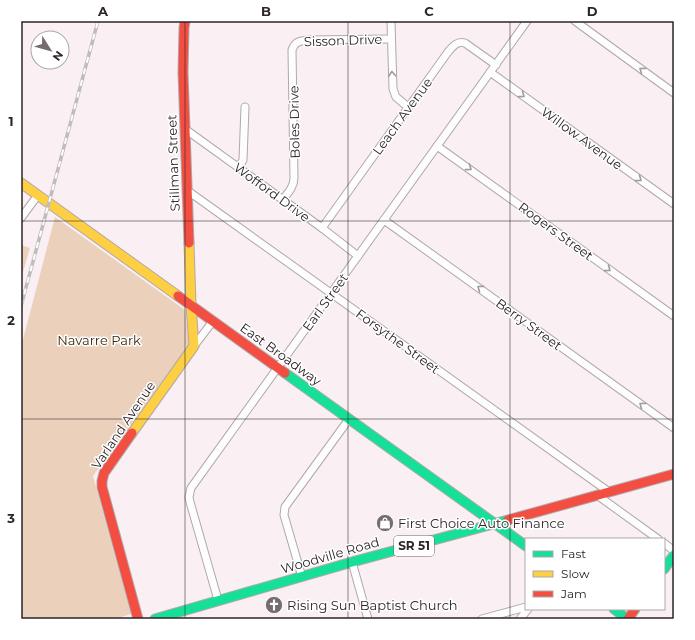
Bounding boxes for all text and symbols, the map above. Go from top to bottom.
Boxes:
text: A [97,3,109,19]
text: B [261,3,271,19]
text: C [424,3,434,19]
text: D [587,3,598,19]
north arrow [30,30,70,70]
street label: Sisson Drive [303,31,383,49]
text: N [50,48,66,64]
one-way arrow [640,68,647,75]
one-way arrow [388,71,397,77]
street label: Leach Avenue [369,74,435,158]
street label: Boles Drive [285,85,303,159]
one-way arrow [517,90,524,97]
street label: Willow Avenue [538,103,626,173]
text: 1 [8,113,14,129]
street label: Stillman Street [163,114,183,212]
street label: Wofford Drive [231,159,313,225]
one-way arrow [464,163,471,170]
one-way arrow [634,174,641,181]
street label: Rogers Street [515,199,597,263]
one-way arrow [604,264,611,271]
street label: Earl Street [299,270,351,334]
one-way arrow [477,286,484,293]
street label: Berry Street [493,295,565,353]
street label: Forsythe Street [353,305,443,377]
text: 2 [7,312,15,328]
street label: East Broadway [237,319,325,389]
park label: Navarre Park [57,332,141,348]
street label: Varland Avenue [88,378,158,472]
one-way arrow [640,403,647,410]
text: 3 [6,510,15,526]
shop icon: First Choice Auto Finance [375,513,395,533]
place label: First Choice Auto Finance [398,515,565,531]
street label: Woodville Road [279,533,381,577]
road number: SR 51 [394,536,434,556]
legend [525,538,665,610]
text: Fast [561,546,586,561]
text: Slow [561,566,590,581]
text: Jam [560,586,587,601]
church icon: Rising Sun Baptist Church [264,595,284,615]
place label: Rising Sun Baptist Church [287,597,458,613]

